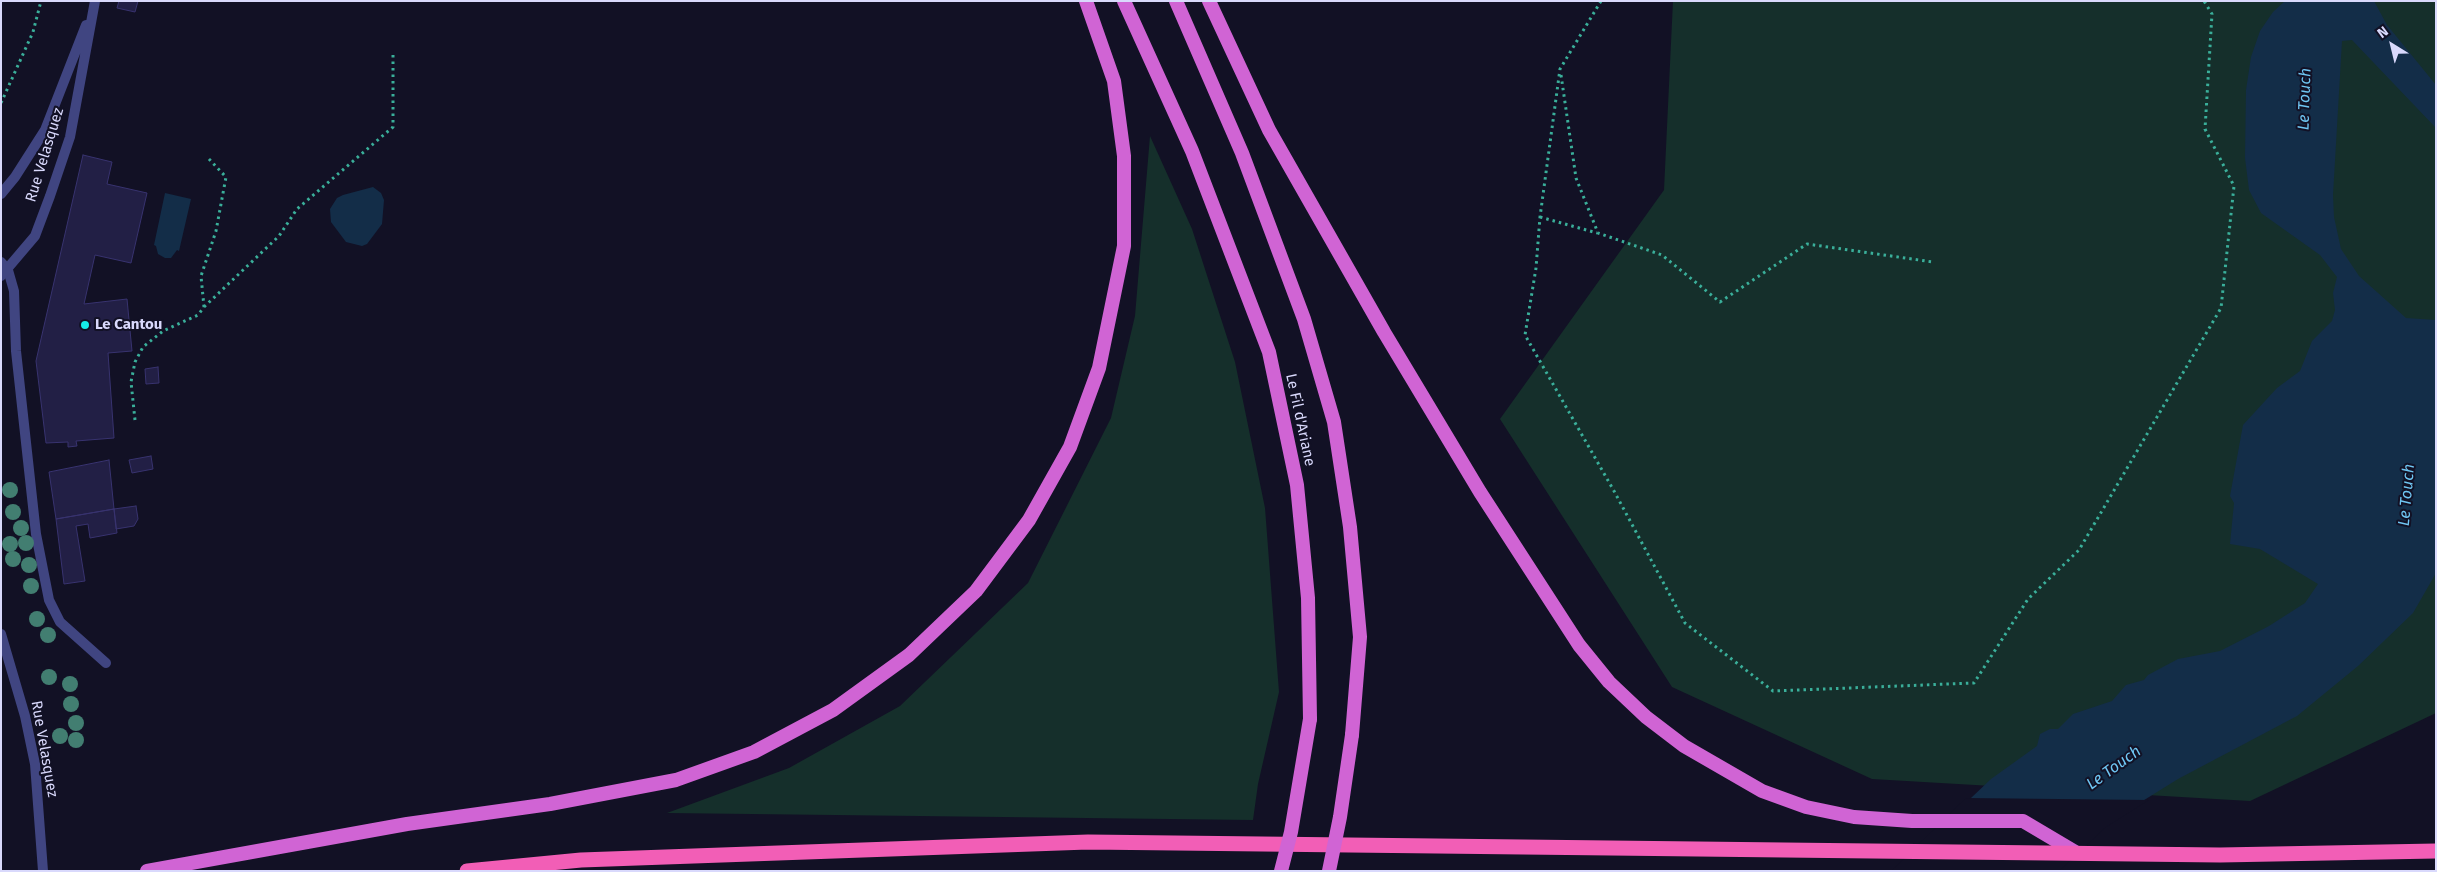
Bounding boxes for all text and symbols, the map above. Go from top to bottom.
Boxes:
north arrow [2367,20,2417,70]
text: N [2374,23,2392,42]
water label: Le Touch [2294,67,2316,131]
street label: Rue Velasquez [22,106,68,204]
place label: Le Cantou [95,316,162,334]
marker: Le Cantou [79,319,91,331]
street label: Le Fil d'Ariane [1281,372,1319,468]
water label: Le Touch [2395,463,2419,527]
street label: Rue Velasquez [27,699,61,799]
water label: Le Touch [2083,742,2145,794]

